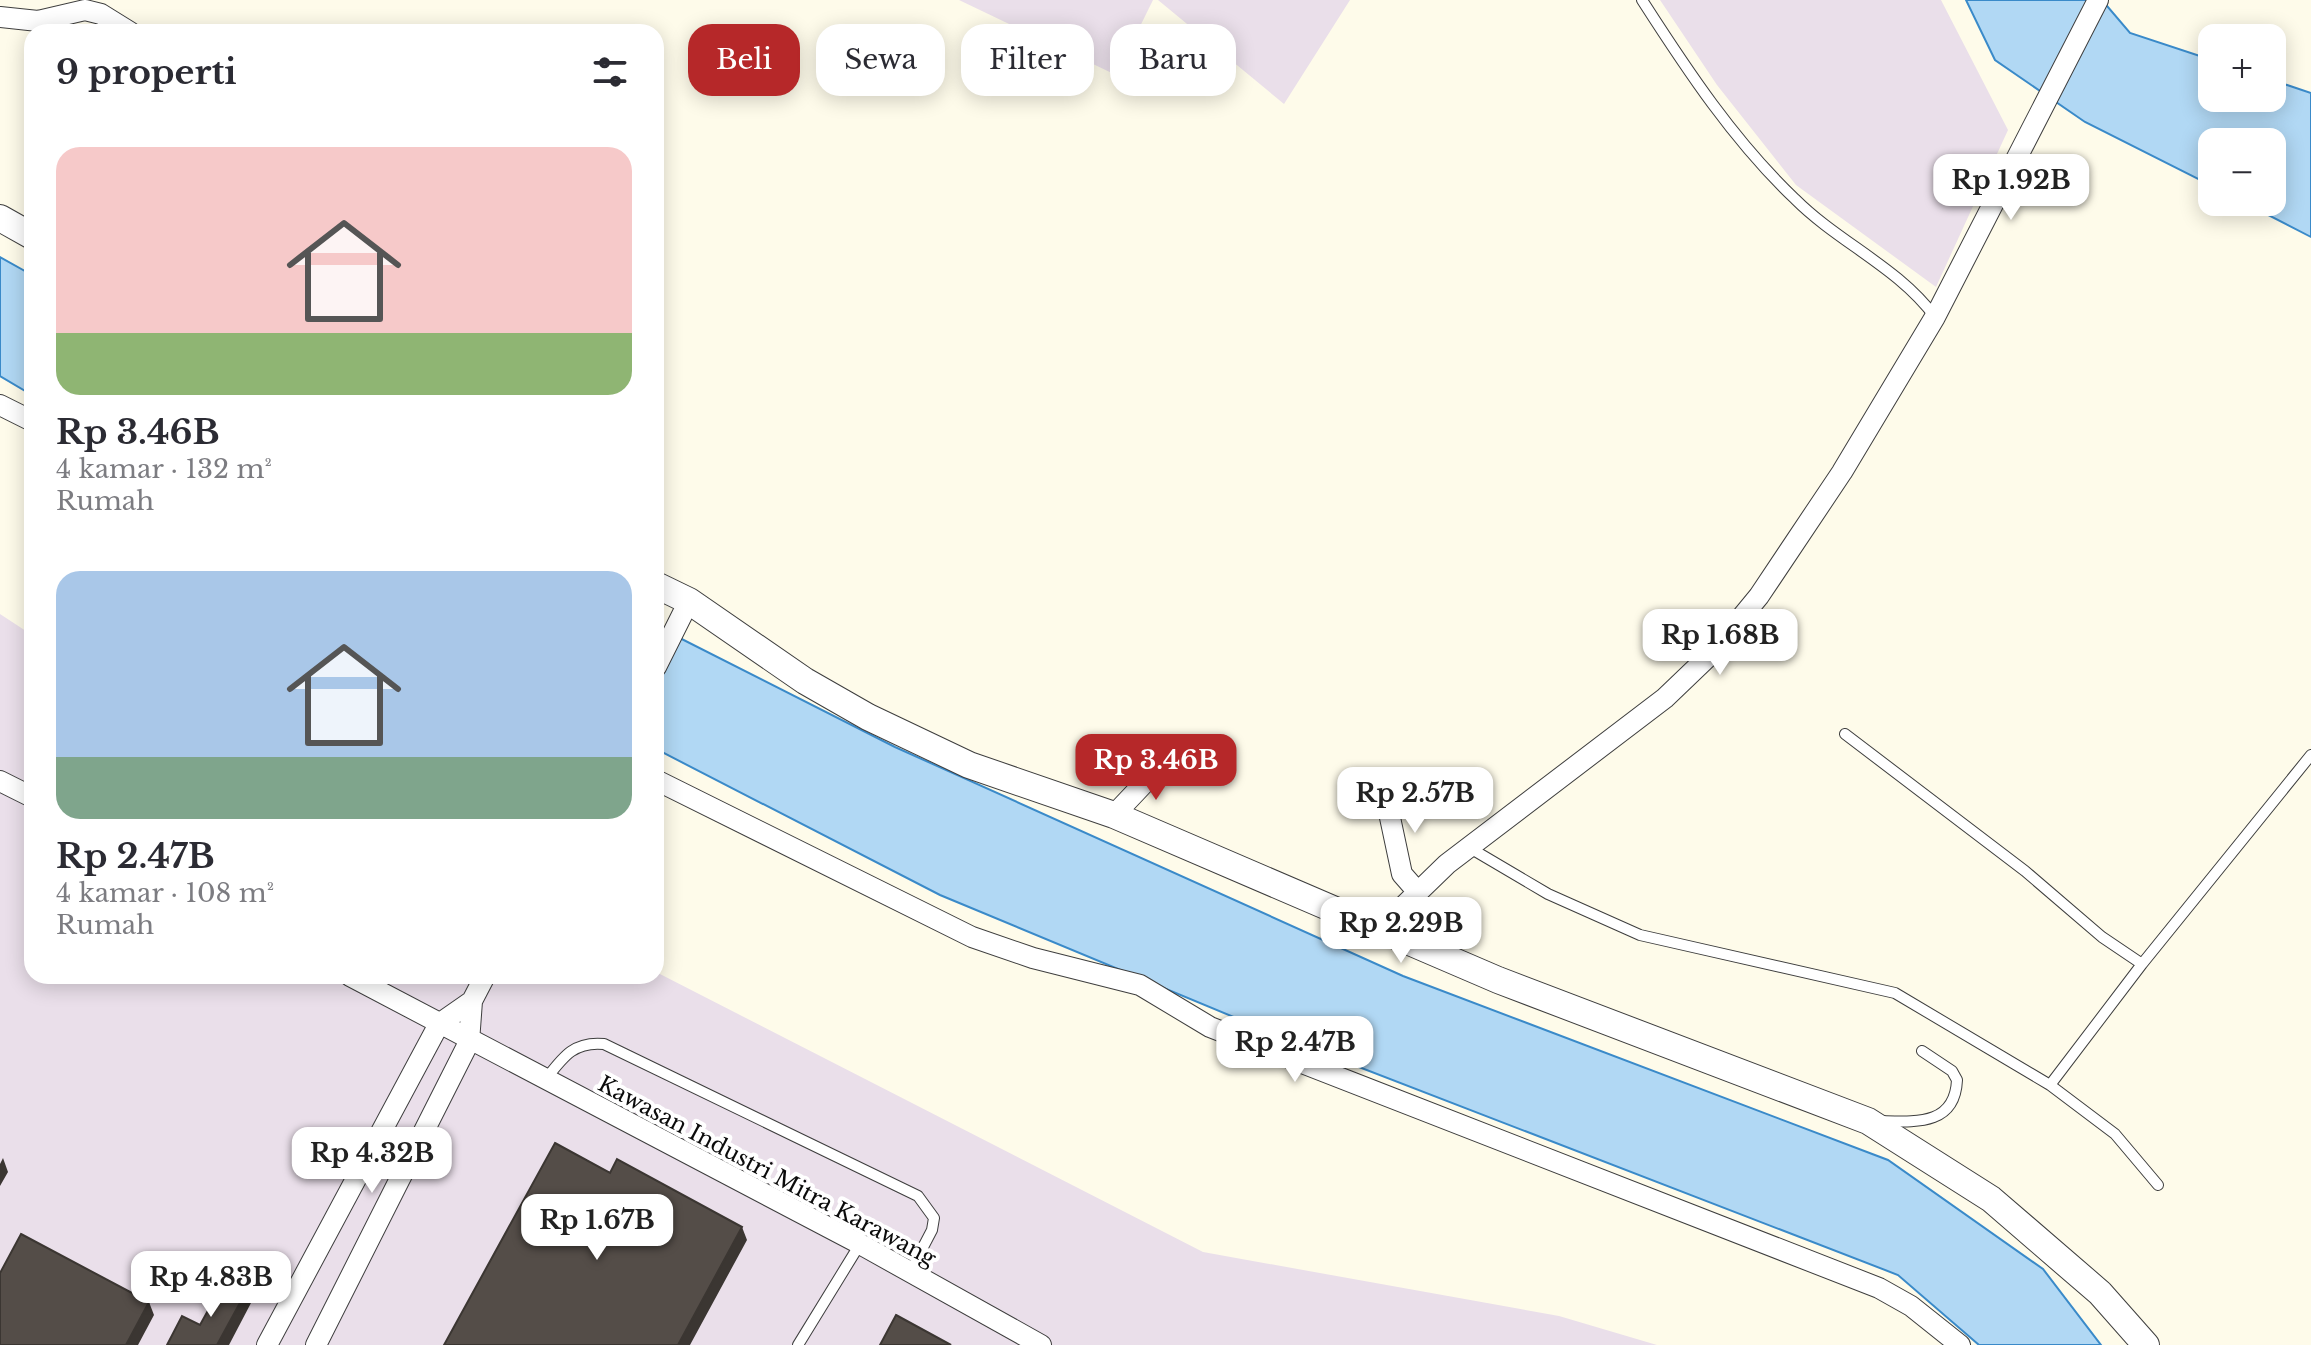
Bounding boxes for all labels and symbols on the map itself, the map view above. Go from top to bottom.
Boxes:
pin: Rp 1.92B [1928,154,2094,222]
pin: Rp 1.68B [1637,609,1803,677]
pin: Rp 3.46B [1073,734,1239,802]
pin: Rp 2.57B [1332,767,1498,835]
pin: Rp 2.29B [1318,897,1484,965]
pin: Rp 2.47B [1212,1016,1378,1084]
street label: Kawasan Industri Mitra Karawang [593,1070,941,1272]
pin: Rp 4.32B [289,1127,455,1195]
pin: Rp 1.67B [514,1194,680,1262]
pin: Rp 4.83B [128,1251,294,1319]

